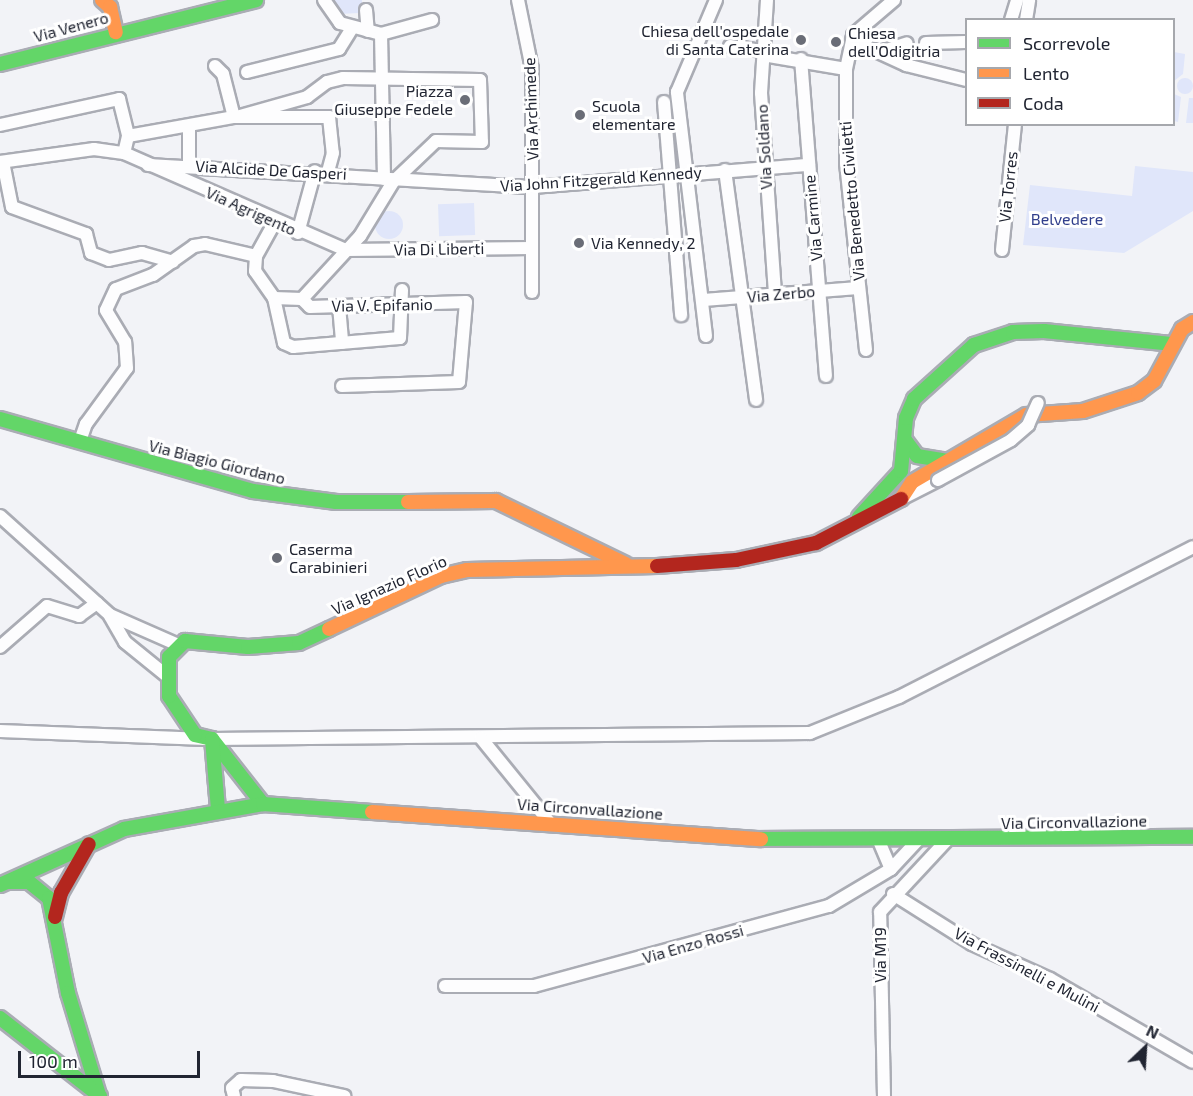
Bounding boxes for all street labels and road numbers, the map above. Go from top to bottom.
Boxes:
street label: Via Venero [31,8,111,46]
street label: Via Archimede [520,57,542,161]
street label: Via Soldano [752,104,776,190]
street label: Via Benedetto Civiletti [835,120,869,282]
street label: Via Torres [995,150,1021,224]
street label: Via Alcide De Gasperi [195,156,347,184]
street label: Via John Fitzgerald Kennedy [499,162,703,196]
street label: Via Carmine [800,174,826,262]
street label: Via Agrigento [203,182,299,240]
street label: Via Di Liberti [394,239,484,259]
street label: Via Zerbo [746,281,816,307]
street label: Via V. Epifanio [331,295,433,315]
street label: Via Biagio Giordano [147,436,287,488]
street label: Via Ignazio Florio [328,551,450,619]
street label: Via Circonvallazione [517,794,663,824]
street label: Via Circonvallazione [1001,811,1147,833]
street label: Via Enzo Rossi [640,920,746,968]
street label: Via Frassinelli e Mulini [951,923,1103,1017]
street label: Via M19 [870,927,890,983]

